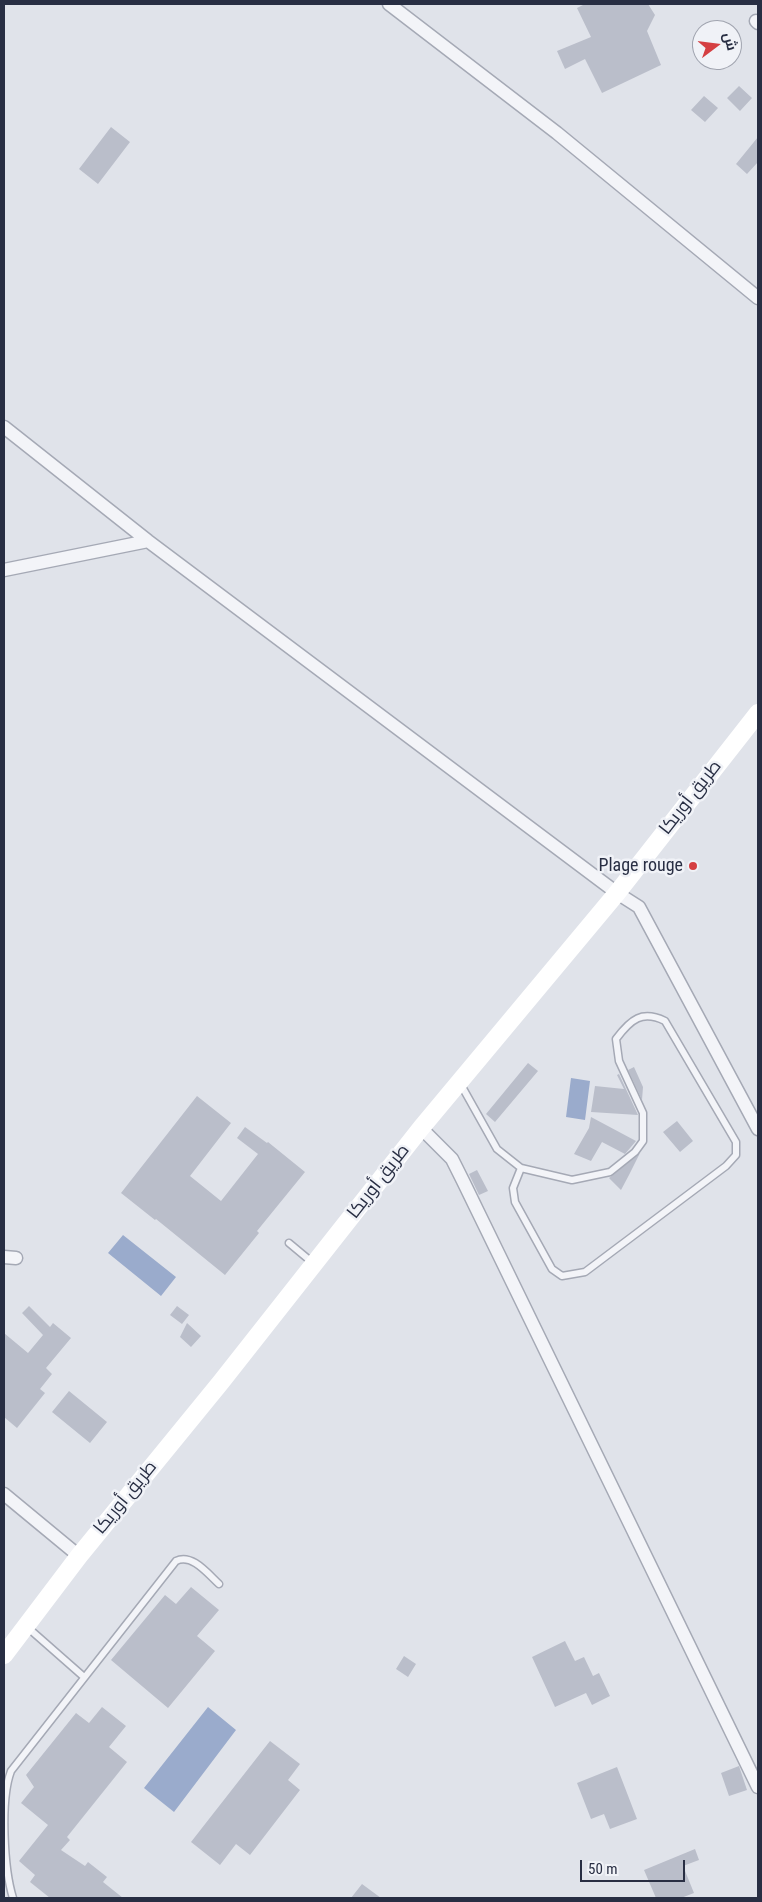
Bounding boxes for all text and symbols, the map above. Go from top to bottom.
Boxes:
north arrow [692,20,742,70]
text: ش [720,31,741,52]
street label: طريق أوريكا [655,757,727,839]
place label: Plage rouge [598,855,683,877]
marker: Plage rouge [687,860,699,872]
street label: طريق أوريكا [343,1141,415,1223]
street label: طريق أوريكا [90,1457,162,1539]
scale bar [582,1850,687,1882]
text: 50 m [588,1860,618,1878]

